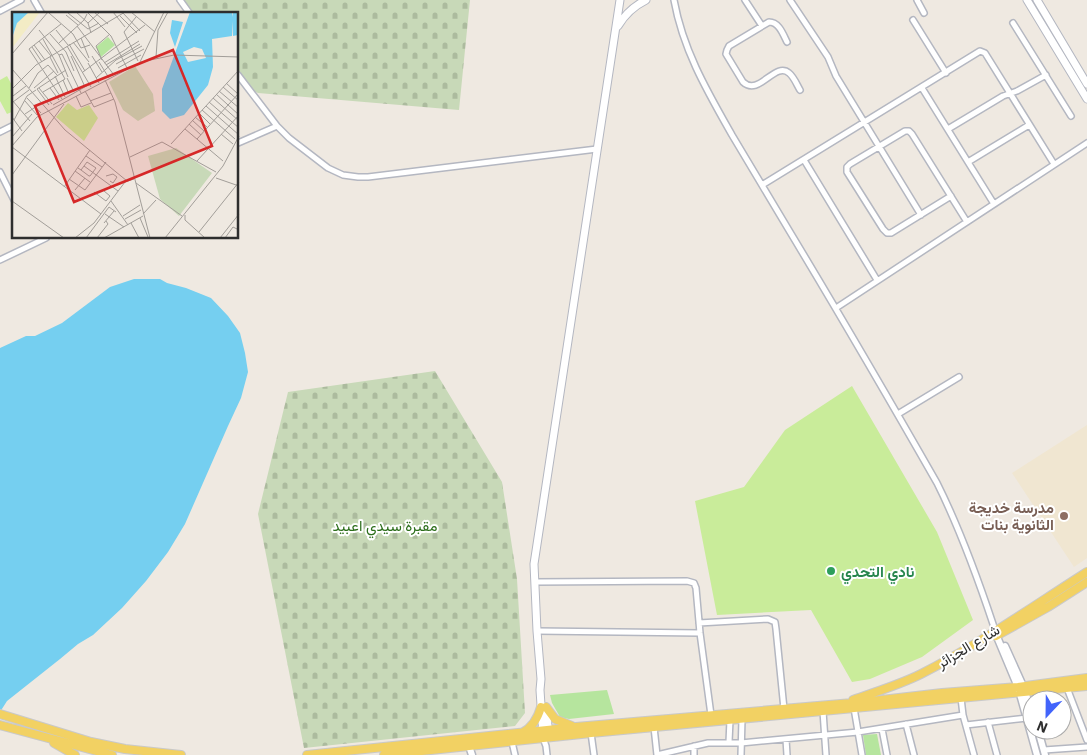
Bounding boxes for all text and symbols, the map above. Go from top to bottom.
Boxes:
inset map [12,12,239,239]
place label: مدرسة خديجة الثانوية بنات [969,498,1054,534]
marker: مدرسة خديجة الثانوية بنات [1058,510,1070,522]
park label: مقبرة سيدي اعبيد [332,516,438,539]
place label: نادي التحدي [841,562,914,585]
marker: نادي التحدي [825,565,837,577]
street label: شارع الجزائر [932,620,1004,674]
north arrow [1022,690,1072,740]
text: N [1034,717,1050,737]

